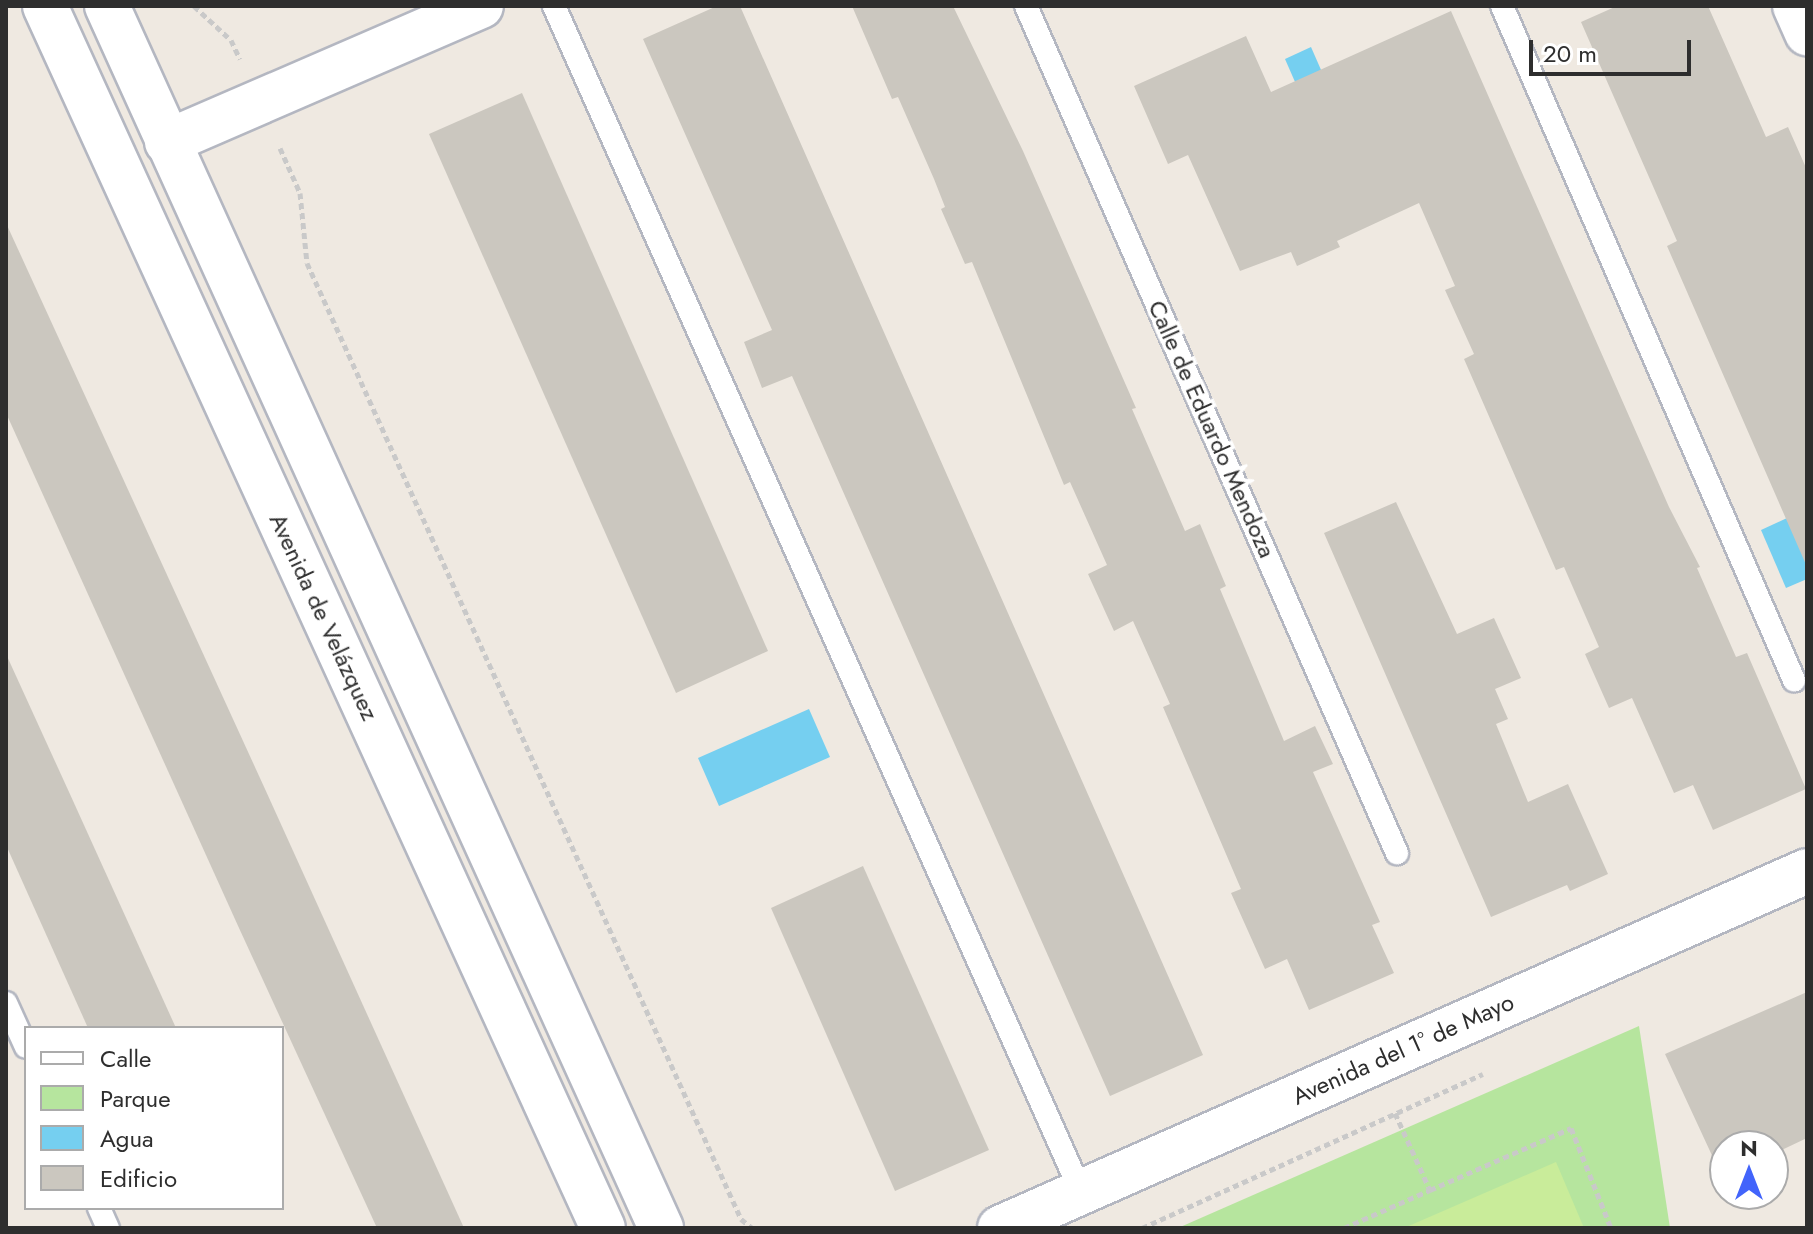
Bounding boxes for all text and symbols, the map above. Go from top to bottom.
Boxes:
scale bar [1533,24,1695,74]
text: 20 m [1543,36,1597,71]
street label: Calle de Eduardo Mendoza [1142,296,1282,562]
street label: Avenida de Velázquez [263,509,385,725]
street label: Avenida del 1º de Mayo [1288,987,1518,1111]
legend [24,1026,284,1210]
text: Calle [100,1041,151,1076]
text: Parque [100,1081,171,1116]
text: Agua [100,1121,154,1156]
north arrow [1709,1130,1789,1210]
text: N [1740,1132,1758,1164]
text: Edificio [100,1161,177,1196]

